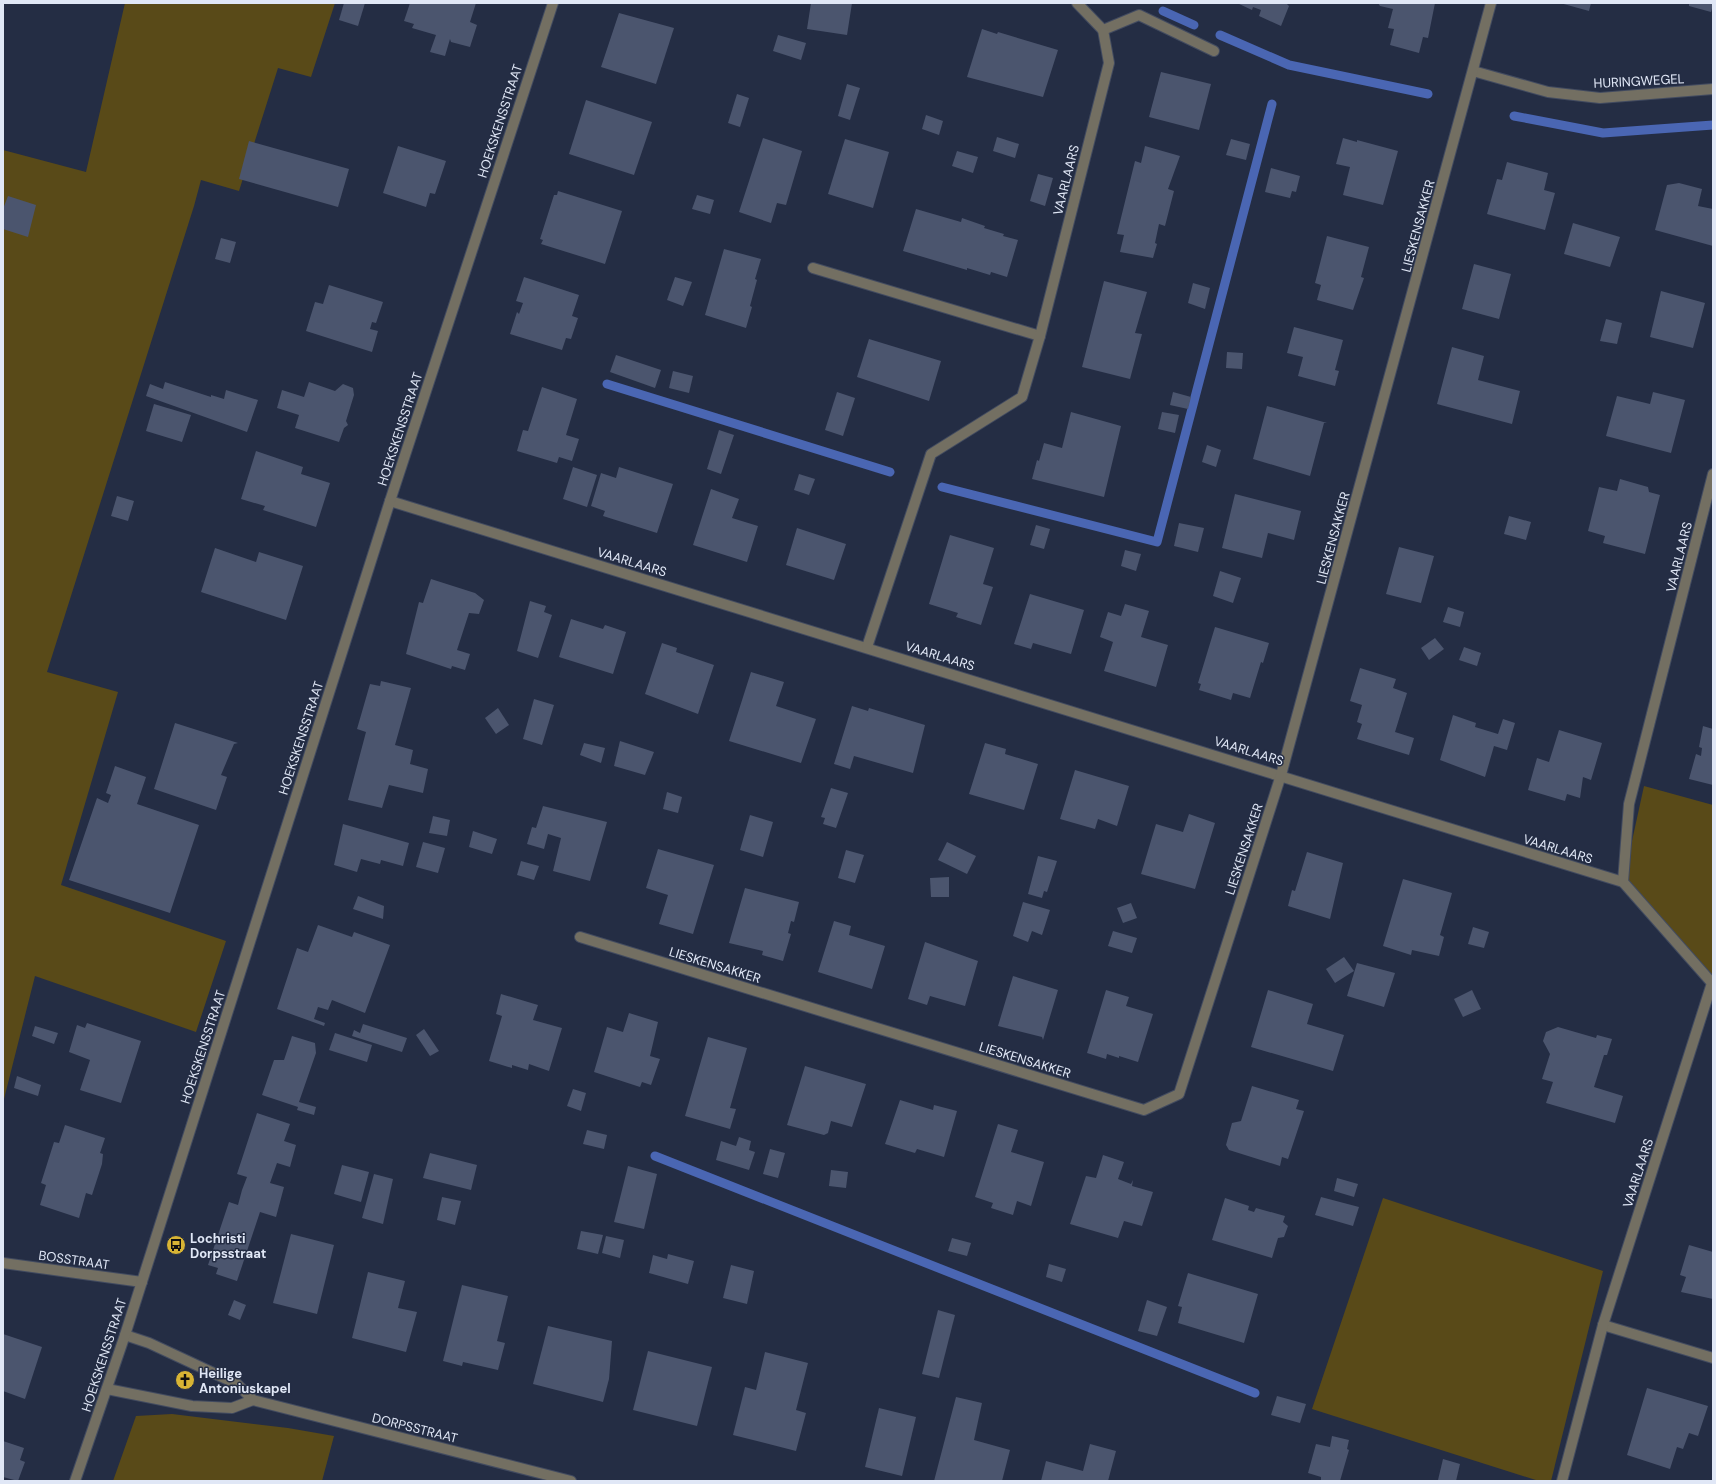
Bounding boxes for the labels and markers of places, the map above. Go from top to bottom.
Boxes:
place label: Lochristi Dorpsstraat [190,1230,266,1262]
bus stop icon: Lochristi Dorpsstraat [165,1234,187,1256]
place label: Heilige Antoniuskapel [199,1365,291,1397]
church icon: Heilige Antoniuskapel [174,1369,196,1391]

